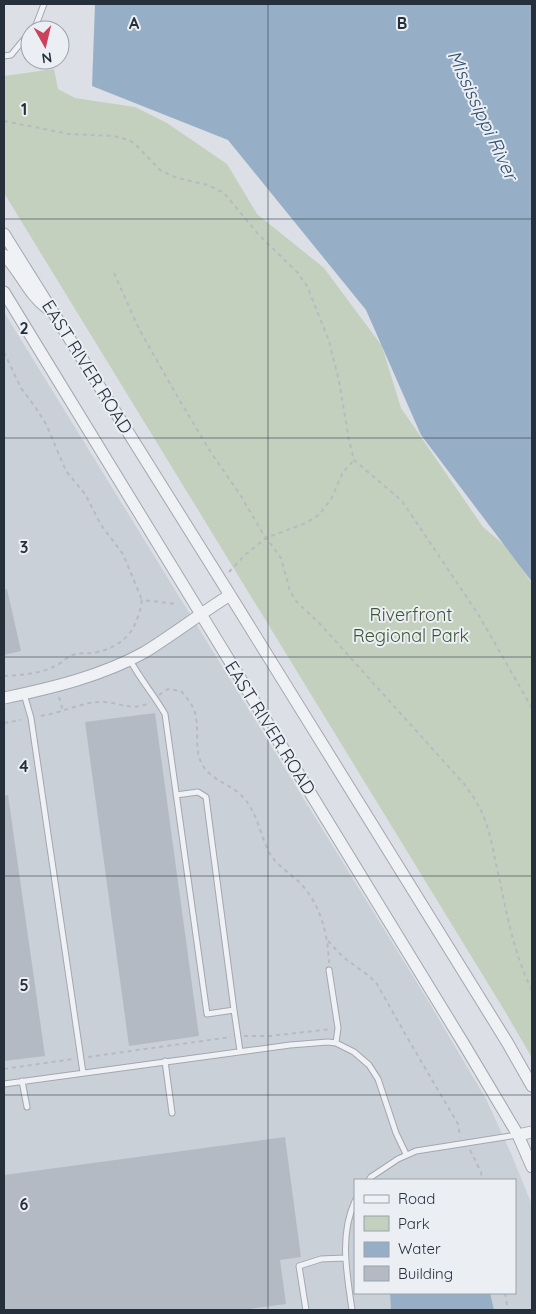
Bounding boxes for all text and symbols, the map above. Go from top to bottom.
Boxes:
text: A [129,13,140,33]
text: B [397,13,407,33]
north arrow [20,20,70,70]
water label: Mississippi River [442,46,525,186]
text: N [40,48,53,68]
text: 1 [21,99,27,119]
street label: EAST RIVER ROAD [37,295,138,438]
text: 2 [19,318,29,338]
text: 3 [20,537,28,557]
park label: Riverfront Regional Park [353,603,469,647]
street label: EAST RIVER ROAD [220,656,321,799]
text: 4 [19,756,29,776]
text: 5 [19,975,29,995]
legend [354,1179,516,1294]
text: Road [398,1189,435,1208]
text: 6 [20,1194,29,1214]
text: Park [398,1214,430,1233]
text: Water [398,1239,441,1258]
text: Building [398,1264,453,1283]

